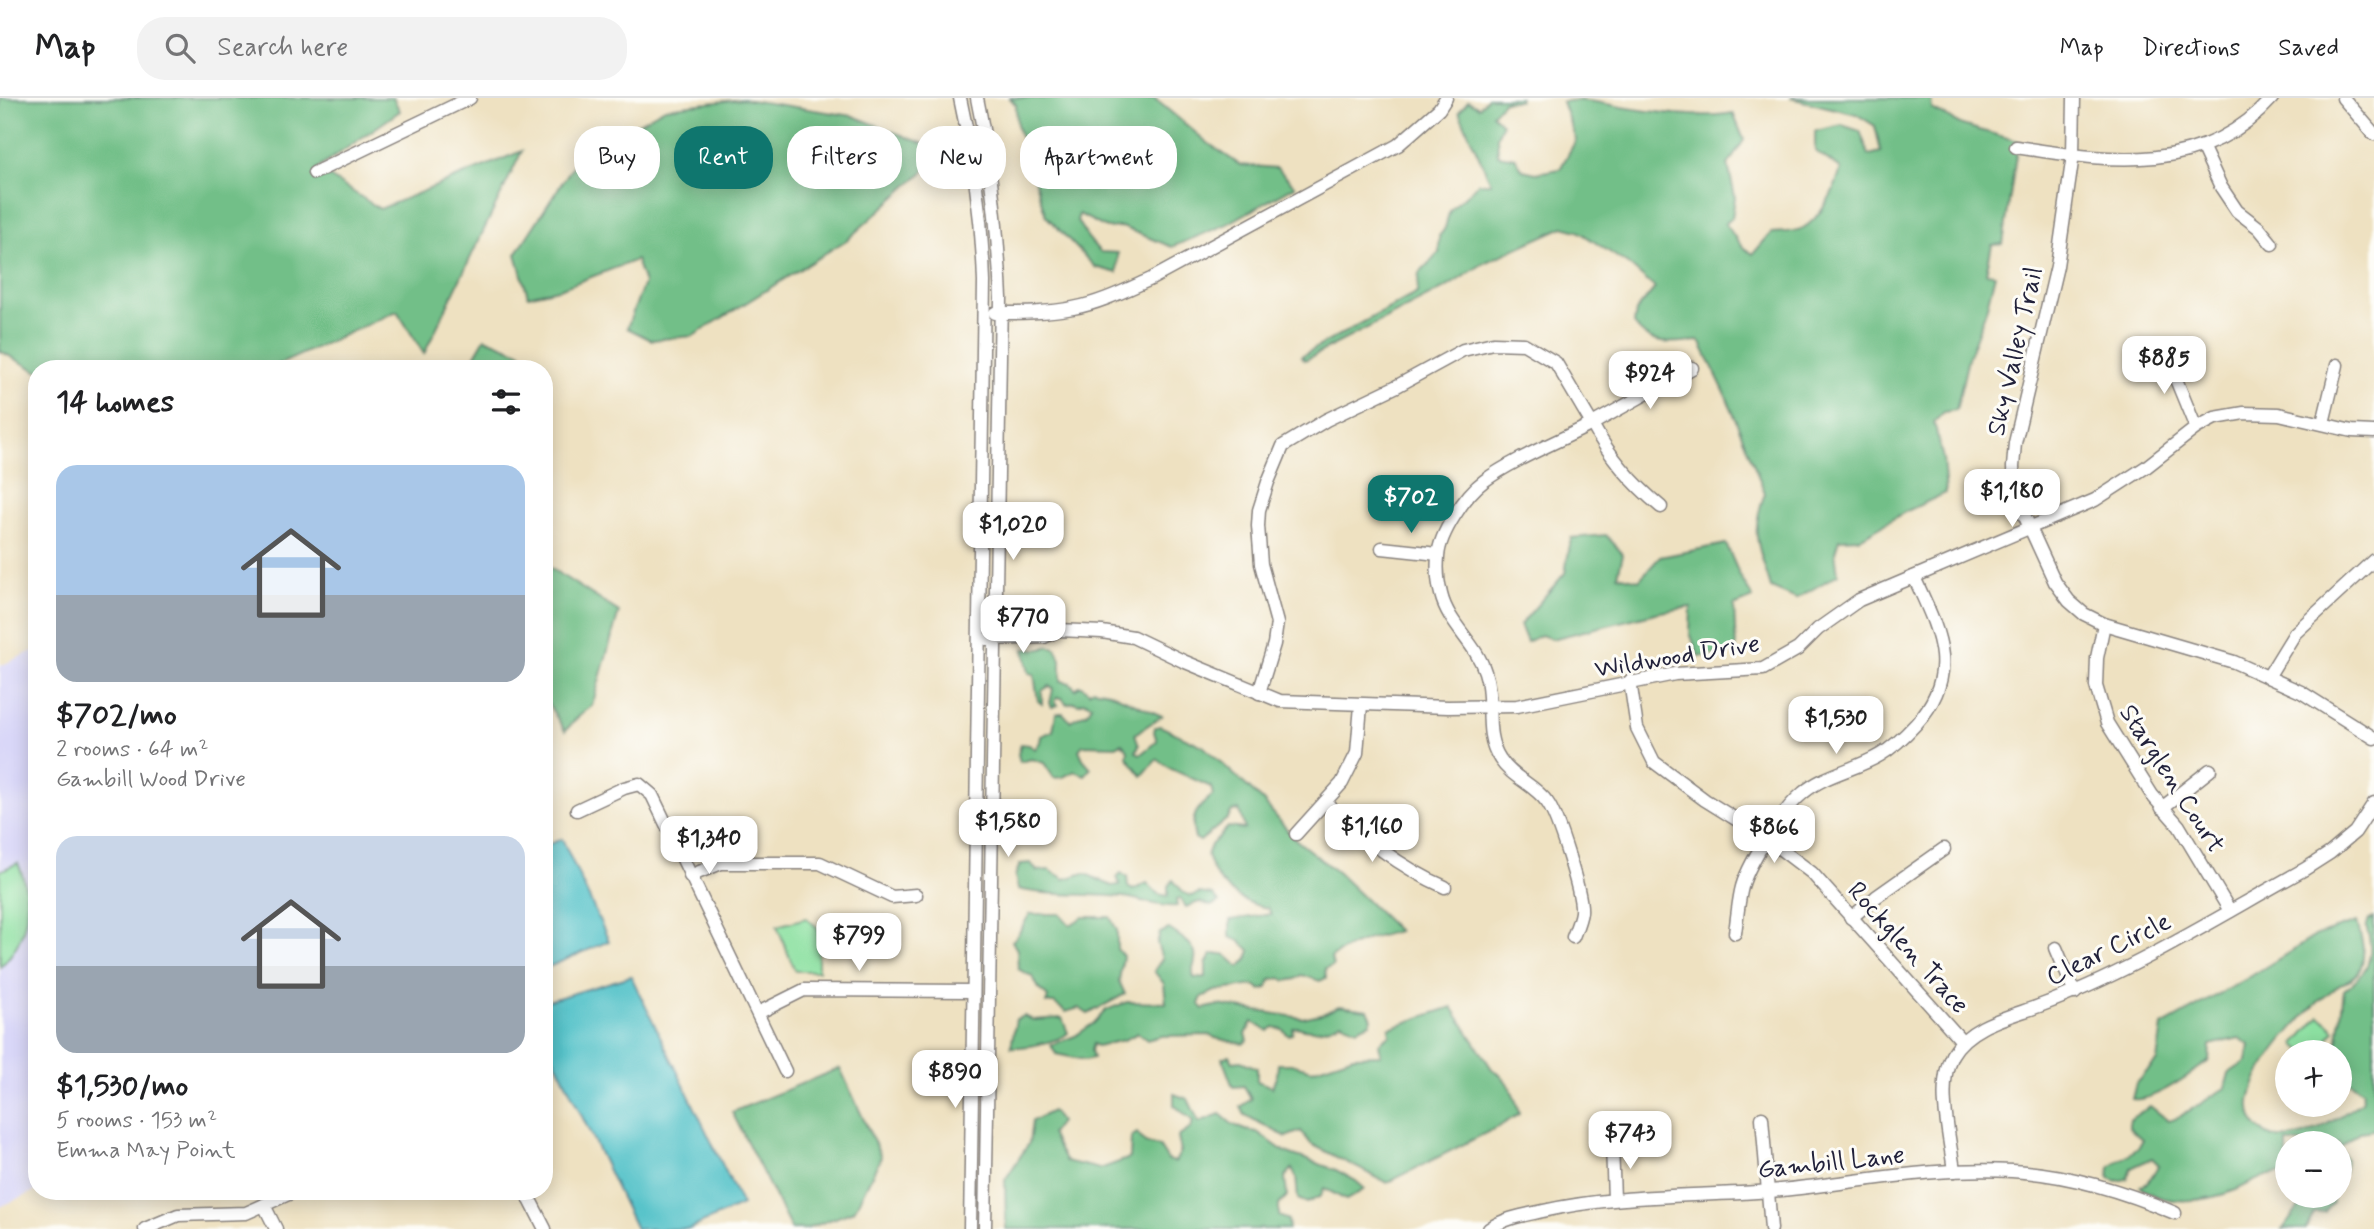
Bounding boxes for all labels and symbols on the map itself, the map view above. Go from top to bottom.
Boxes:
street label: Sky Valley Trail [1980,264,2052,439]
pin: $885 [2123,336,2205,396]
pin: $924 [1609,352,1691,411]
pin: $1,180 [1955,470,2069,529]
pin: $702 [1370,476,1452,535]
pin: $1,020 [956,503,1070,562]
pin: $770 [982,596,1064,655]
street label: Wildwood Drive [1592,627,1762,687]
pin: $1,530 [1779,696,1893,756]
street label: Starglen Court [2111,698,2232,860]
pin: $1,580 [951,800,1065,859]
pin: $1,160 [1315,804,1429,864]
pin: $866 [1733,806,1815,865]
pin: $1,340 [652,816,766,876]
street label: Rockglen Trace [1839,875,1976,1022]
street label: Clear Circle [2041,905,2177,995]
pin: $799 [818,914,900,973]
pin: $890 [914,1051,996,1110]
pin: $743 [1589,1112,1671,1171]
street label: Gambill Lane [1756,1138,1907,1188]

